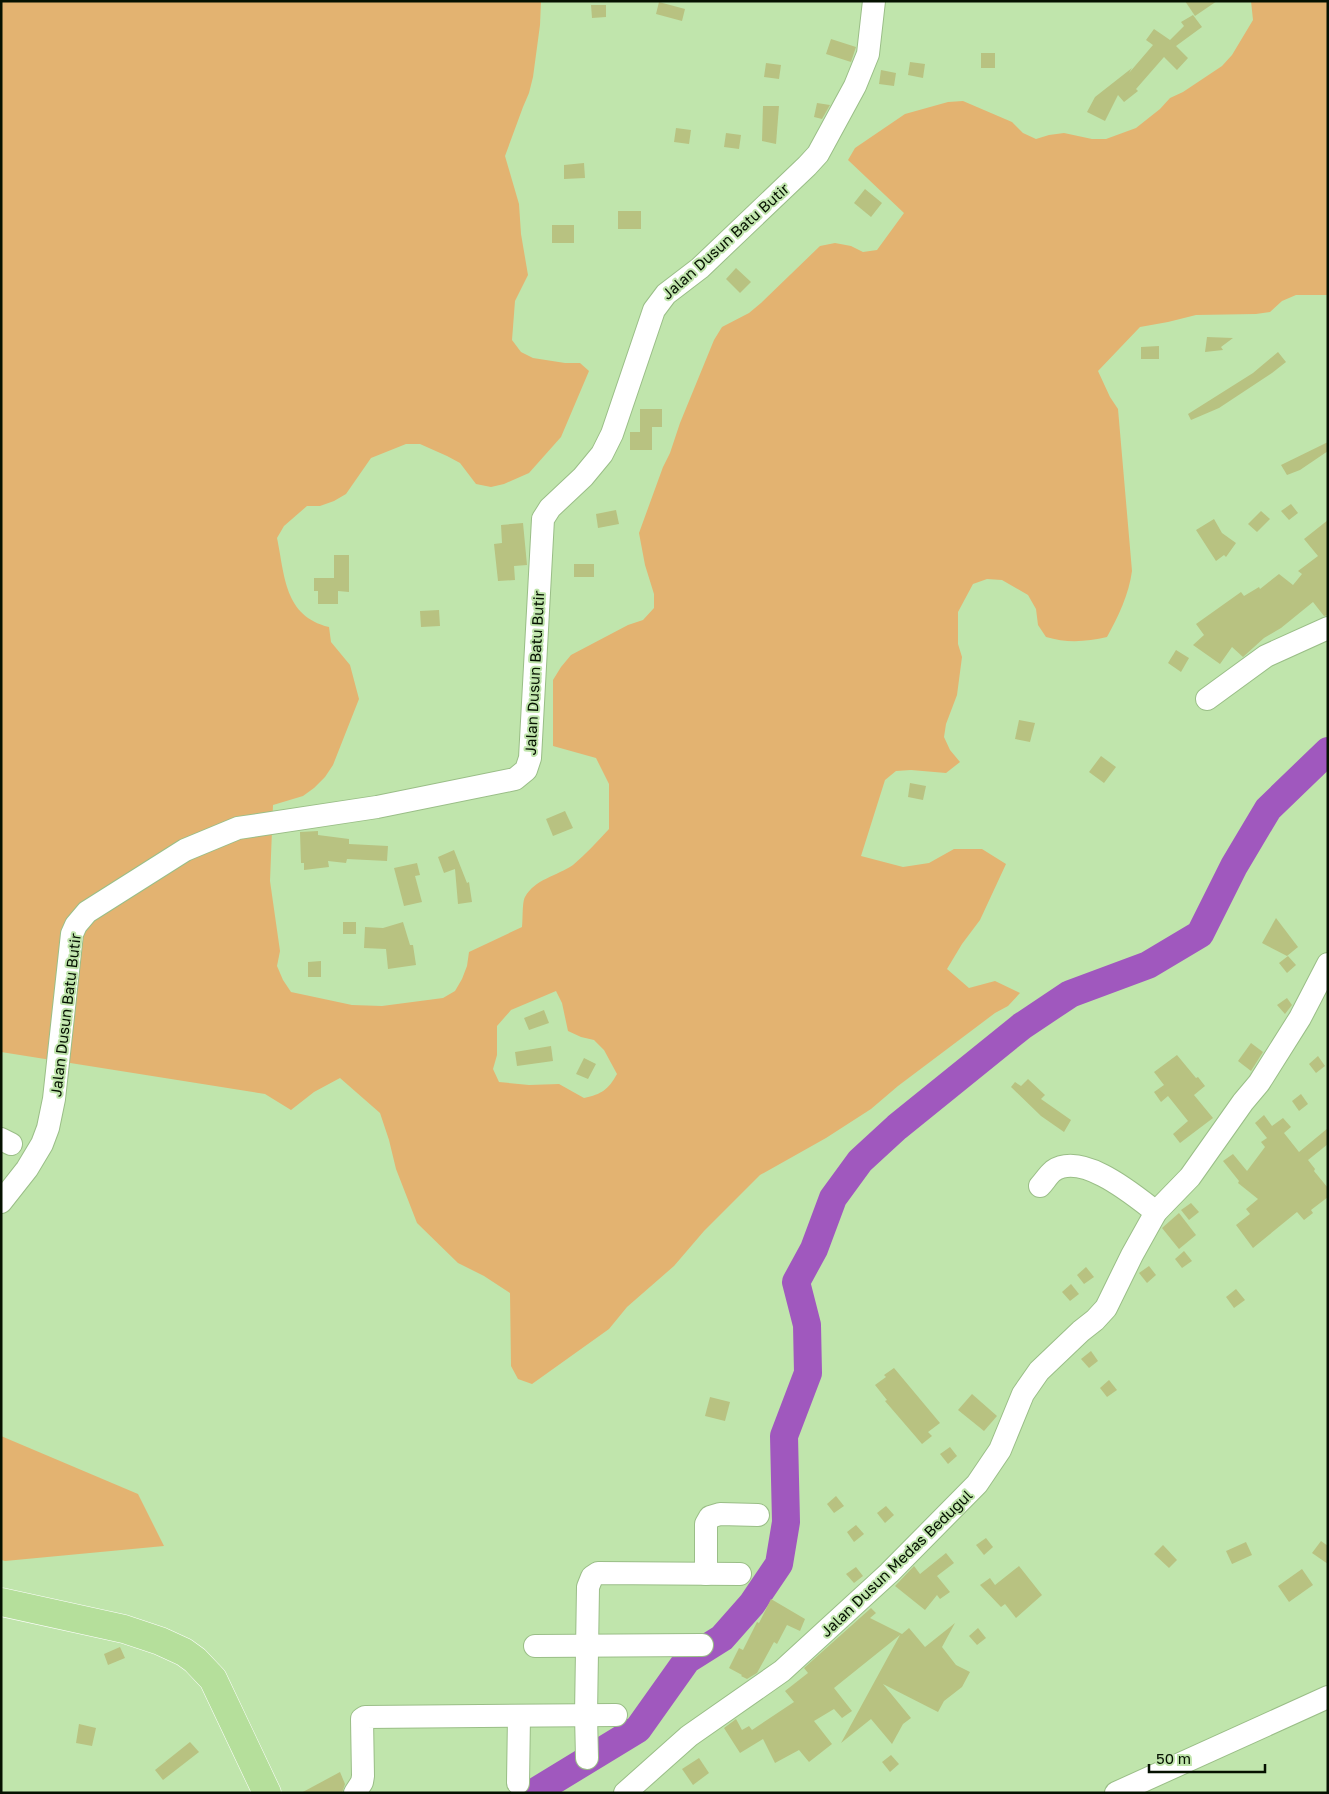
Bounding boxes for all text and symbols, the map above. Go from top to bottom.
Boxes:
street label: Jalan Dusun Batu Butir [658,179,792,303]
street label: Jalan Dusun Batu Butir [521,590,547,756]
street label: Jalan Dusun Batu Butir [46,932,84,1098]
street label: Jalan Dusun Medas Bedugul [816,1486,976,1640]
scale bar [1149,1742,1265,1774]
text: 50 m [1156,1749,1191,1767]

